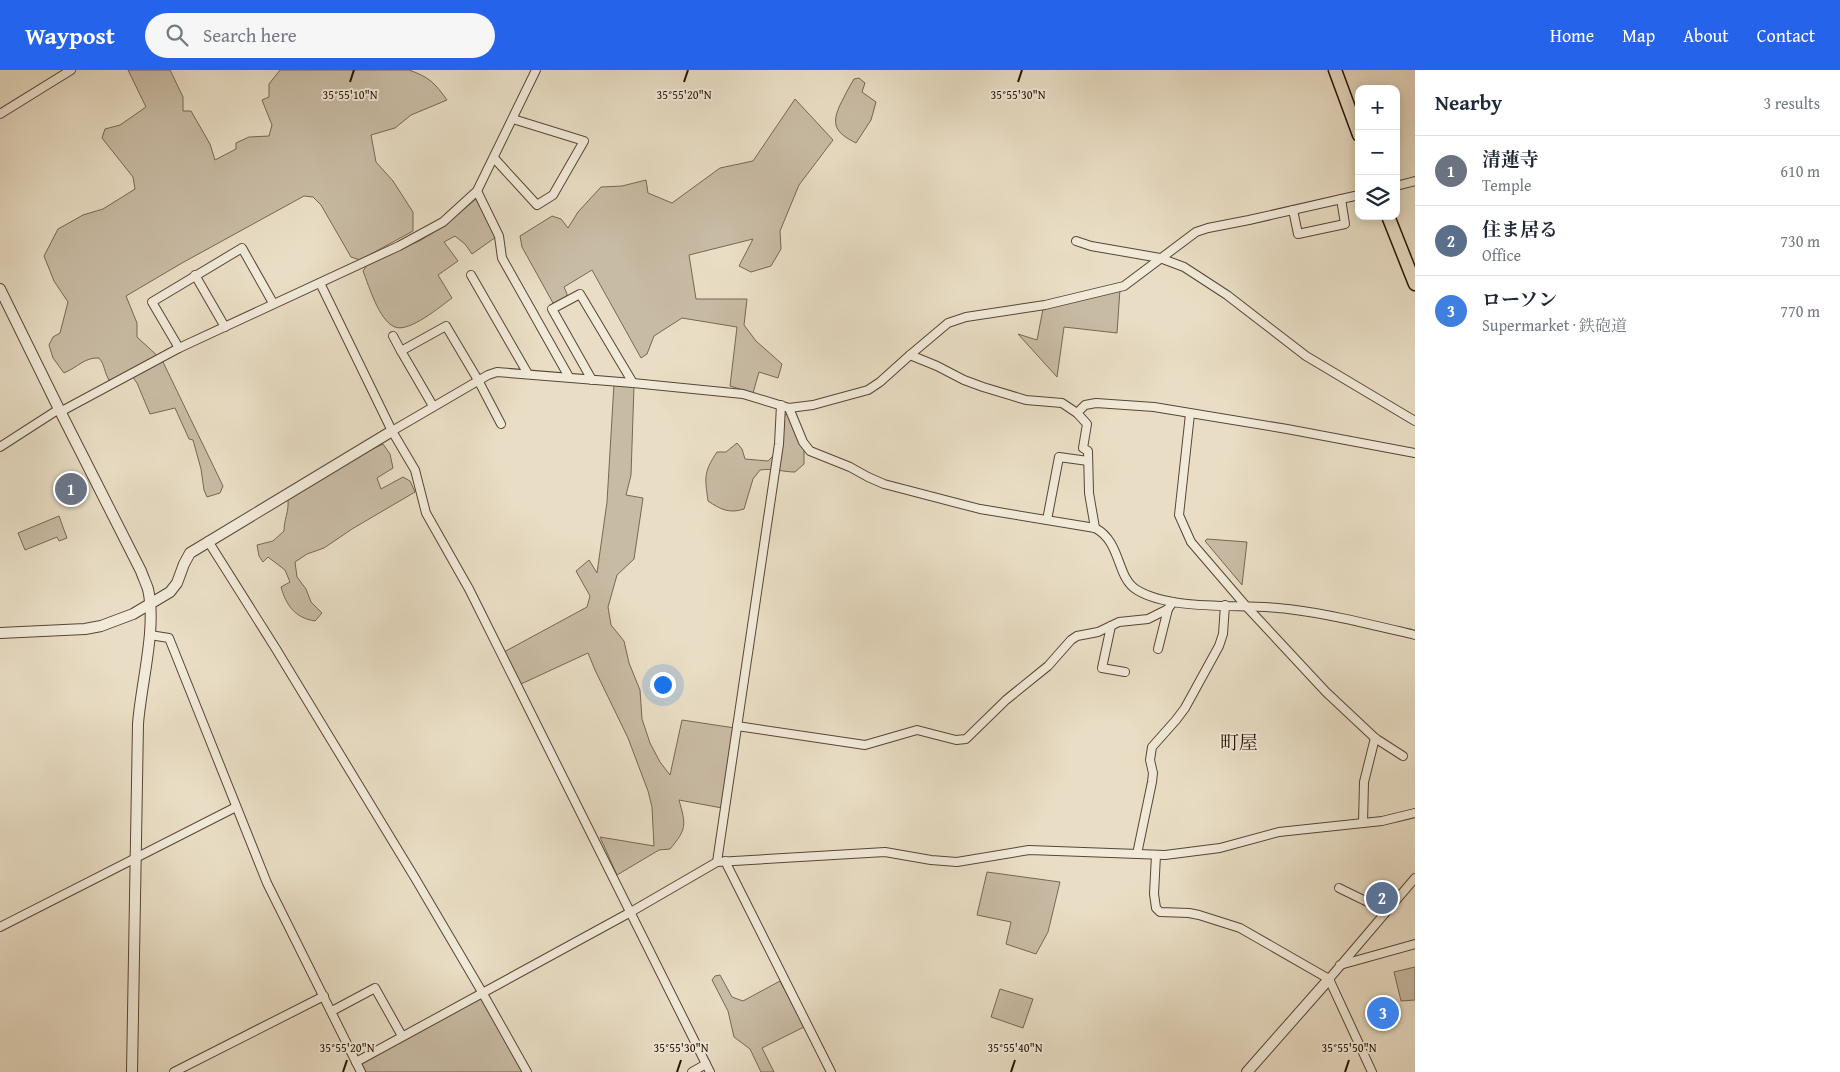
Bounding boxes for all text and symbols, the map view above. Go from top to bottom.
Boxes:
search box [145,13,495,58]
text: Waypost [25,18,115,53]
icon: search [163,21,191,49]
text: Search here [203,21,297,49]
text: Home [1550,22,1594,49]
text: Map [1622,22,1655,49]
text: About [1683,22,1729,49]
text: Contact [1757,22,1815,49]
map controls [1355,85,1400,220]
button: + [1355,85,1400,130]
text: 35°55'10"N [322,86,378,103]
text: 35°55'20"N [656,86,712,103]
text: 35°55'30"N [990,86,1046,103]
text: Nearby [1435,87,1502,118]
text: 3 results [1763,91,1820,115]
button: − [1355,130,1400,175]
text: 清蓮寺 [1482,145,1539,173]
text: 1 [1447,159,1455,183]
text: 610 m [1780,159,1820,183]
text: Temple [1482,173,1532,197]
button: layers [1355,175,1400,220]
text: 住ま居る [1482,215,1558,243]
text: 2 [1447,229,1455,253]
text: 730 m [1780,229,1820,253]
text: Office [1482,243,1521,267]
text: ローソン [1482,285,1557,313]
text: 3 [1447,299,1455,323]
text: 770 m [1780,299,1820,323]
text: Supermarket · 鉄砲道 [1482,313,1627,337]
pin: 1 [55,470,87,508]
your location [650,672,676,698]
district label: 町屋 [1220,728,1258,756]
pin: 2 [1366,879,1398,917]
pin: 3 [1367,994,1399,1032]
text: 35°55'20"N [319,1039,375,1056]
text: 35°55'30"N [653,1039,709,1056]
text: 35°55'40"N [987,1039,1043,1056]
text: 35°55'50"N [1321,1039,1377,1056]

